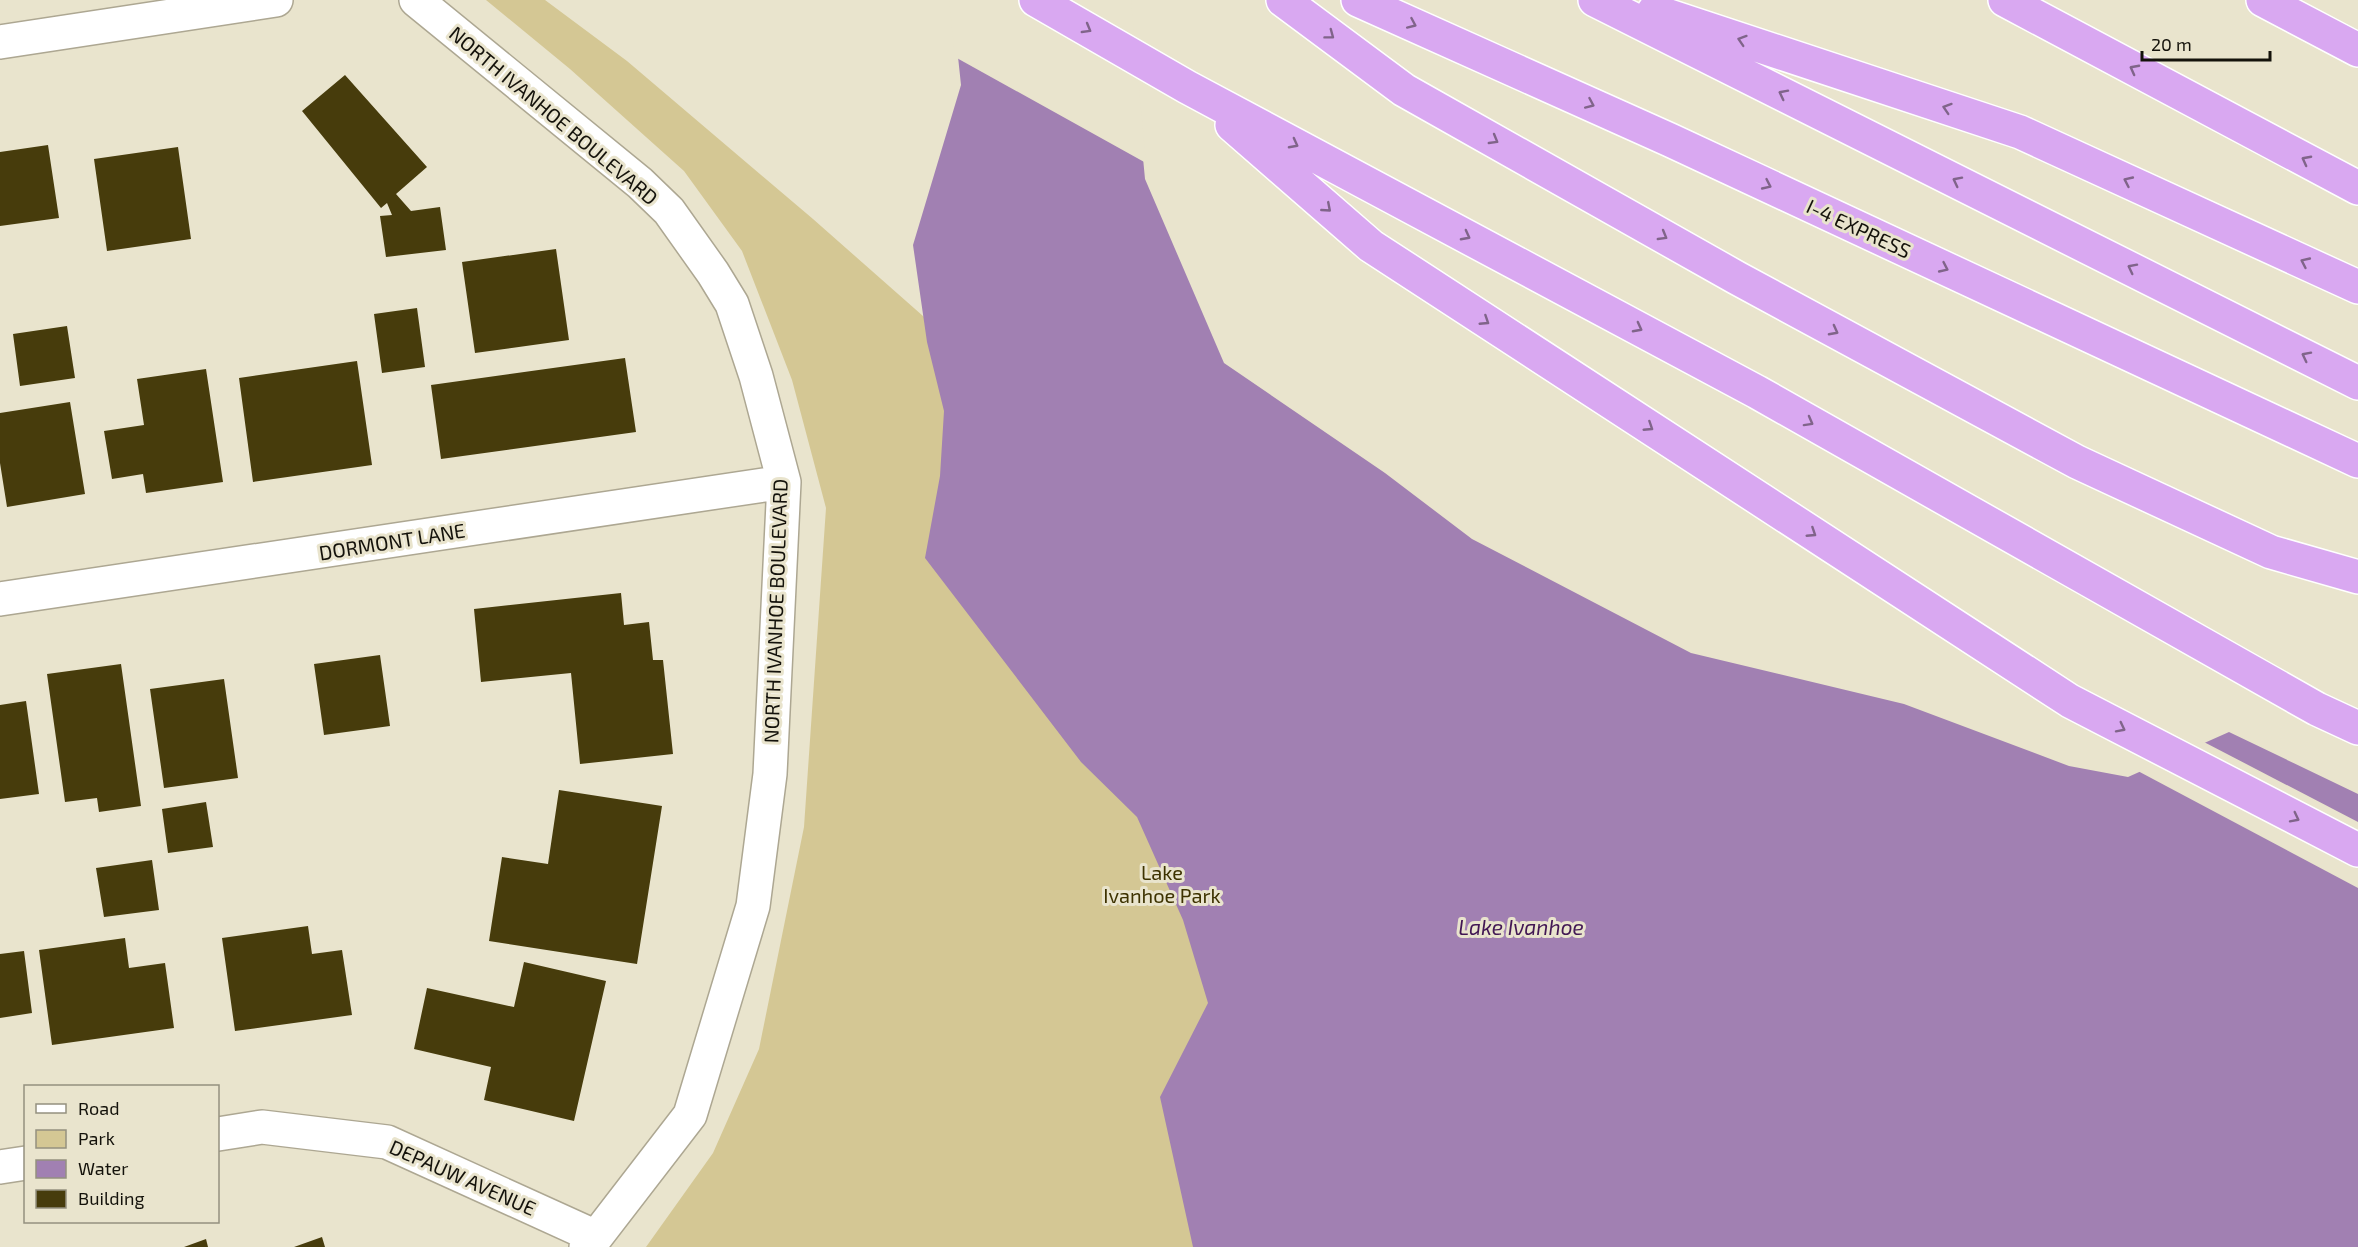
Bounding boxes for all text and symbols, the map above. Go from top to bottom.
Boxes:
one-way arrow [1405,17,1416,29]
street label: NORTH IVANHOE BOULEVARD [445,21,663,209]
one-way arrow [1081,22,1091,33]
scale bar [2142,24,2270,62]
one-way arrow [1323,28,1334,39]
text: 20 m [2151,33,2192,55]
one-way arrow [1737,35,1748,47]
one-way arrow [2130,65,2140,76]
one-way arrow [1779,90,1789,101]
one-way arrow [1583,97,1594,109]
one-way arrow [1942,102,1953,115]
one-way arrow [1487,133,1498,145]
one-way arrow [1288,137,1299,148]
one-way arrow [2302,156,2313,167]
one-way arrow [2123,176,2134,188]
one-way arrow [1953,177,1964,188]
one-way arrow [1760,178,1771,190]
street label: I-4 EXPRESS [1803,193,1915,263]
one-way arrow [1320,201,1331,212]
one-way arrow [1460,229,1471,240]
one-way arrow [1657,229,1667,241]
one-way arrow [2300,258,2311,270]
one-way arrow [1937,260,1948,272]
one-way arrow [2127,264,2138,276]
one-way arrow [1479,313,1489,325]
one-way arrow [1632,321,1642,332]
one-way arrow [1828,324,1838,335]
one-way arrow [2301,352,2312,364]
one-way arrow [1803,415,1814,426]
one-way arrow [1642,420,1653,431]
street label: NORTH IVANHOE BOULEVARD [758,478,792,744]
street label: DORMONT LANE [317,518,467,564]
one-way arrow [1806,526,1816,538]
one-way arrow [2115,721,2126,732]
one-way arrow [2288,810,2299,822]
park label: Lake Ivanhoe Park [1103,860,1221,907]
water label: Lake Ivanhoe [1458,914,1584,939]
legend [24,1085,219,1223]
text: Road [78,1097,119,1119]
text: Park [78,1127,115,1149]
street label: DEPAUW AVENUE [386,1134,540,1220]
text: Water [78,1157,128,1179]
text: Building [78,1187,145,1209]

